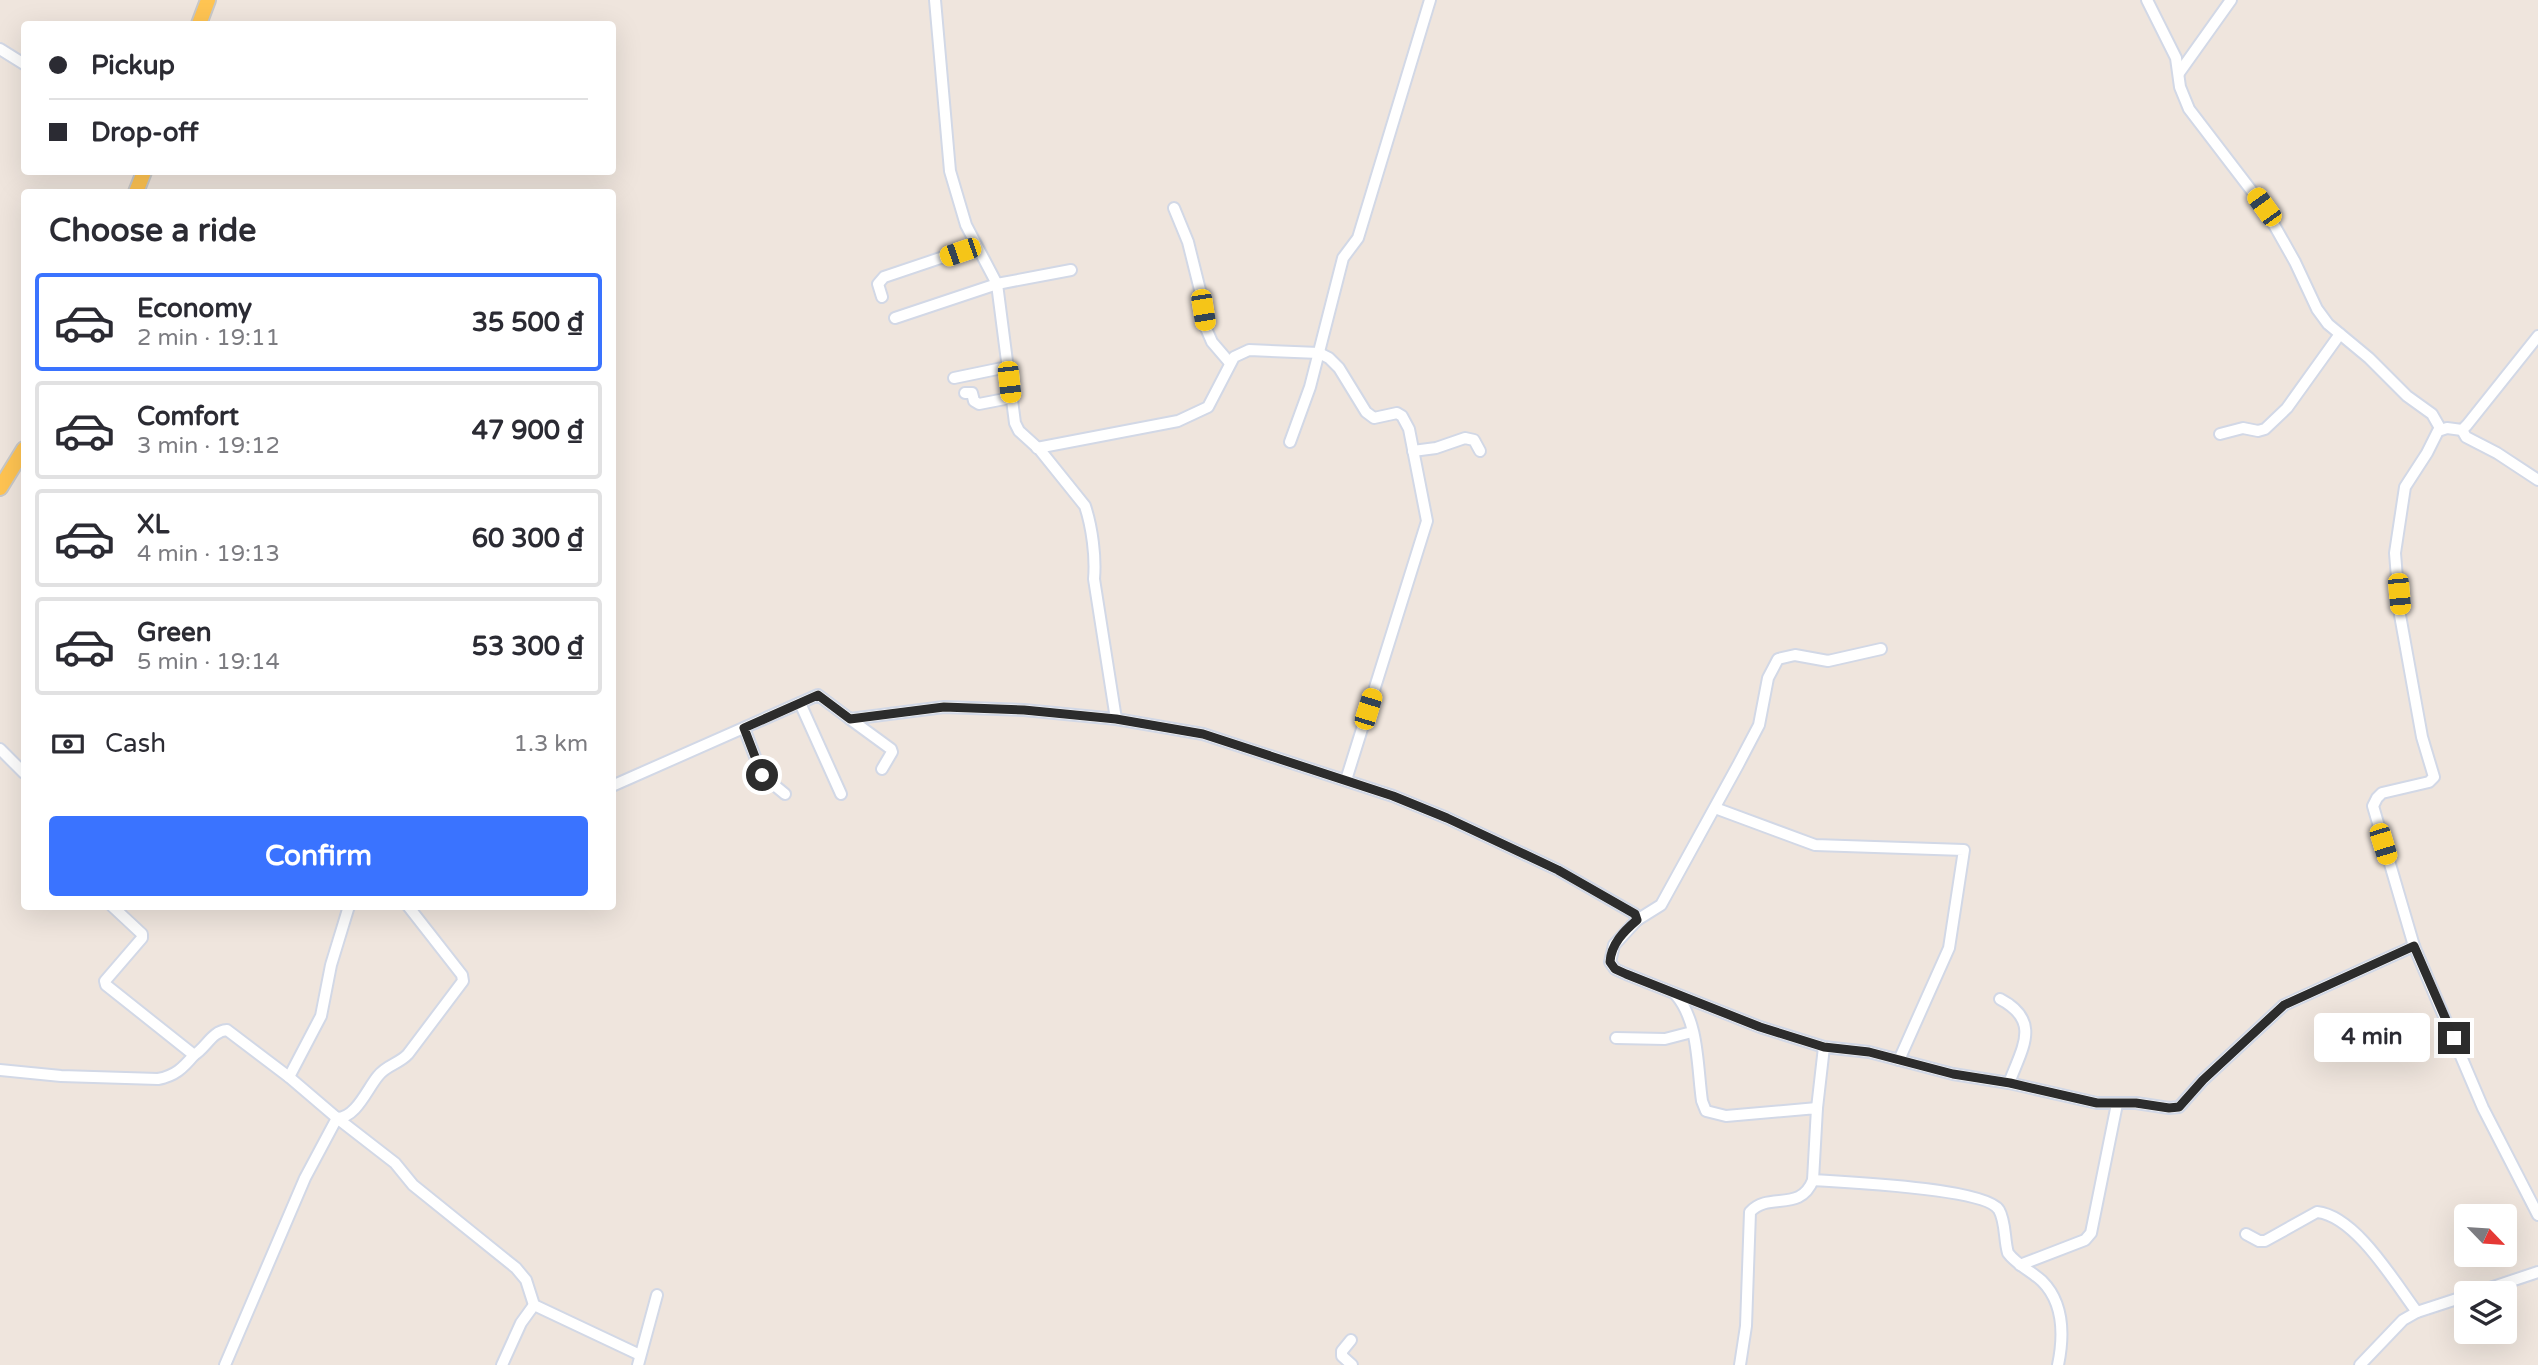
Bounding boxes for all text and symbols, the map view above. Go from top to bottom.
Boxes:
text: Pickup [91,50,175,81]
text: Drop-off [91,117,198,148]
car [2244,184,2285,230]
text: Choose a ride [49,212,256,250]
car [937,235,984,269]
car [1190,288,1217,332]
icon: car [53,291,116,354]
text: Economy [137,293,252,324]
text: 35 500 ₫ [472,307,584,338]
text: 2 min · 19:11 [137,324,280,352]
car [997,360,1022,404]
icon: car [53,399,116,462]
text: Comfort [137,401,239,432]
text: 47 900 ₫ [472,415,584,446]
text: 3 min · 19:12 [137,432,280,460]
icon: car [53,507,116,570]
text: XL [137,509,169,540]
text: 60 300 ₫ [472,523,584,554]
text: 4 min · 19:13 [137,540,280,568]
car [2387,572,2412,616]
icon: car [53,615,116,678]
text: Green [137,617,212,648]
text: 53 300 ₫ [472,631,584,662]
text: 5 min · 19:14 [137,648,280,676]
car [1352,686,1385,732]
icon: cash [49,725,87,763]
text: Cash [105,728,166,759]
text: 1.3 km [514,730,588,758]
route start [746,759,778,791]
button: Confirm [49,816,588,896]
car [2367,821,2400,867]
callout: 4 min [2314,1014,2430,1062]
route end [2438,1022,2470,1054]
text: 4 min [2341,1023,2403,1051]
north arrow [2454,1204,2516,1267]
map controls [2454,1204,2517,1344]
button: layers [2454,1281,2517,1344]

